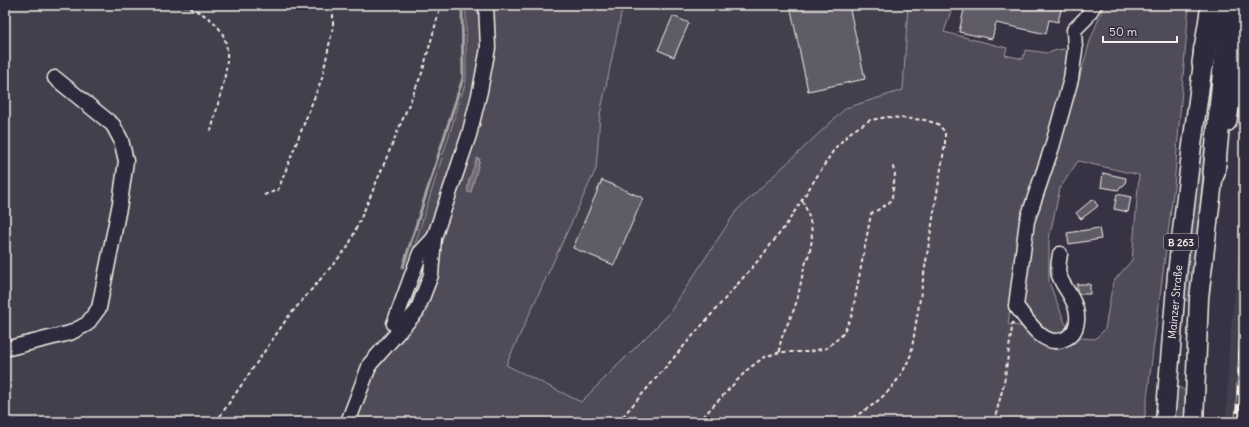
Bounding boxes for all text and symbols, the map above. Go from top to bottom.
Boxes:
scale bar [1103,18,1177,44]
text: 50 m [1109,24,1138,39]
road number: B 263 [1164,234,1198,250]
street label: Mainzer Straße [1165,264,1185,340]

